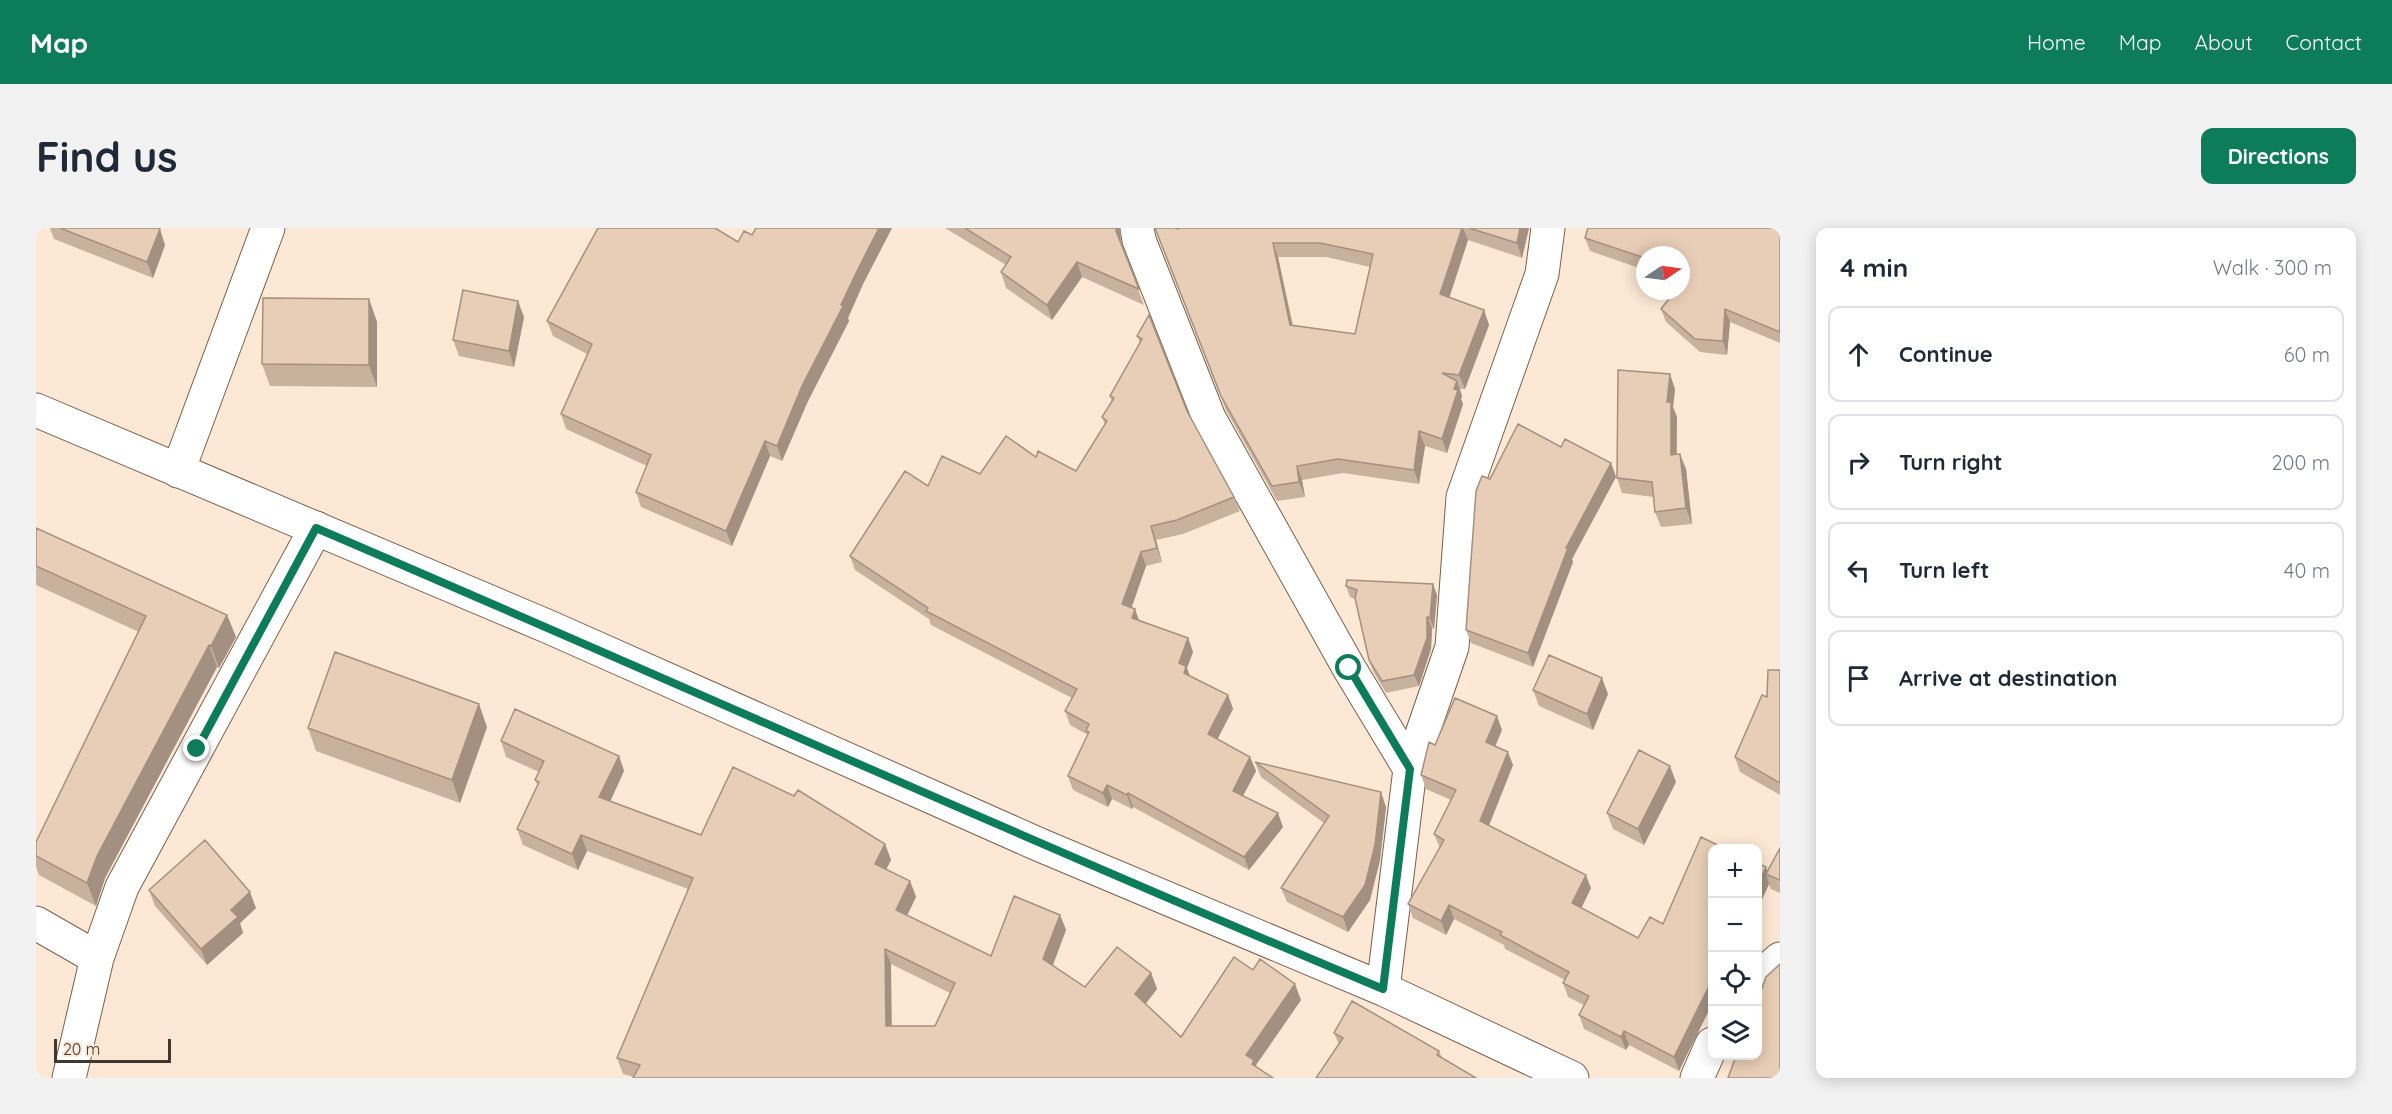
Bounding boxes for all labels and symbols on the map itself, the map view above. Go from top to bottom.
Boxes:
north arrow [1636,246,1690,300]
route start [1335,654,1361,680]
route end [183,735,209,761]
scale bar [54,1036,171,1064]

